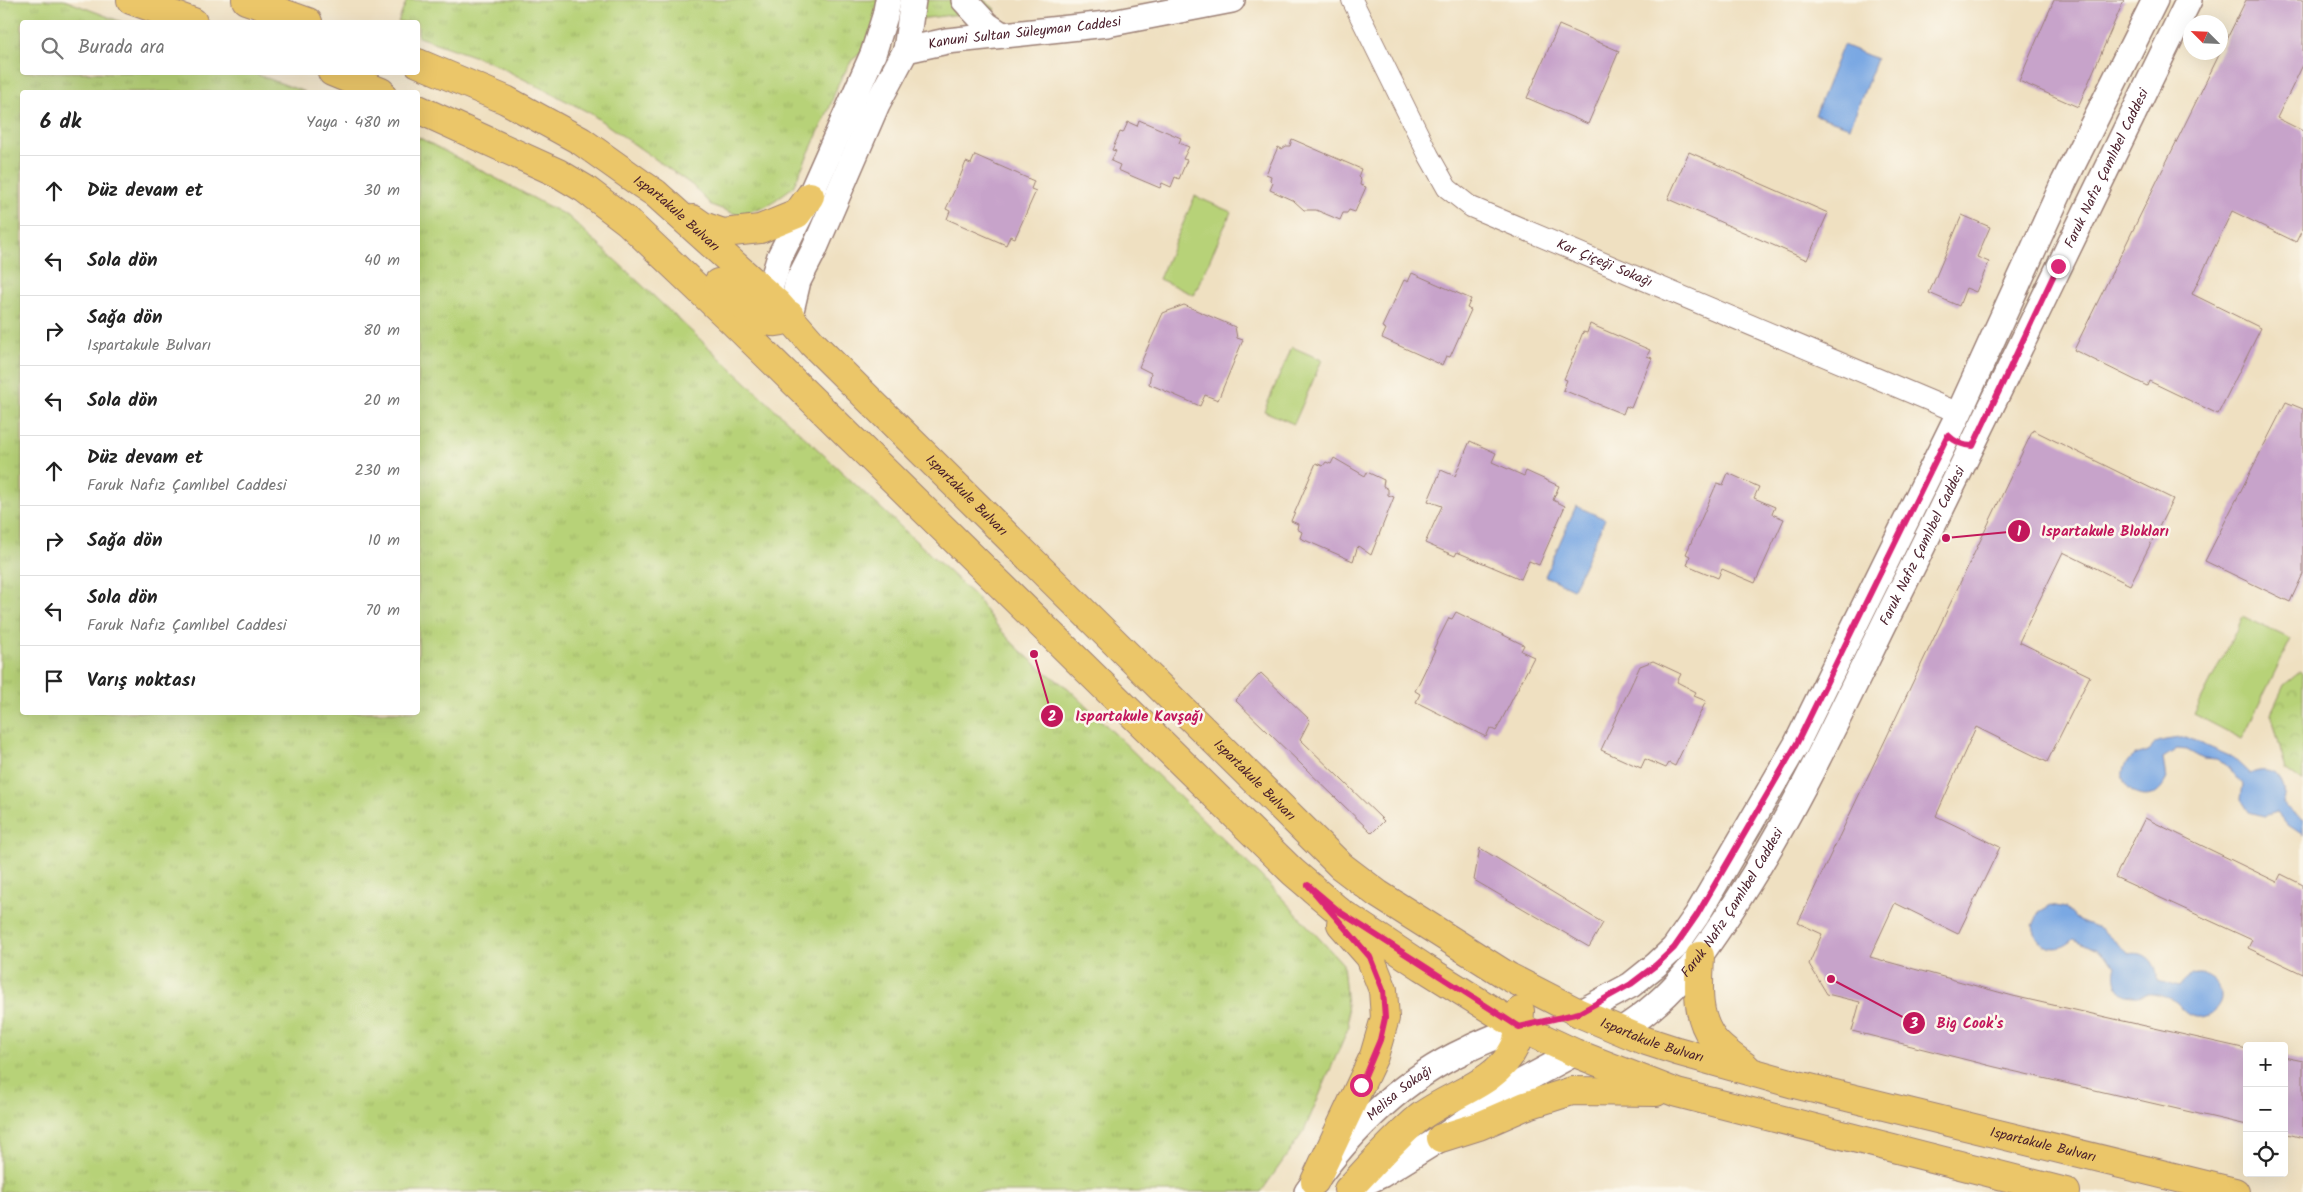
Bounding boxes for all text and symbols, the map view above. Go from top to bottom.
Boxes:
street label: Kanuni Sultan Süleyman Caddesi [926,10,1124,56]
north arrow [2183,15,2228,60]
search box [20,20,420,75]
text: Burada ara [78,33,165,63]
icon: search [38,34,66,62]
street label: Faruk Nafız Çamlıbel Caddesi [2059,84,2155,252]
text: 6 dk [40,106,81,139]
text: Yaya · 480 m [306,110,400,135]
street label: Ispartakule Bulvarı [628,170,725,258]
text: Düz devam et [87,176,203,206]
icon: ahead [40,177,68,205]
text: 30 m [364,178,400,203]
street label: Kar Çiçeği Sokağı [1553,233,1656,293]
text: Sola dön [87,246,158,276]
icon: left [40,247,68,275]
text: 40 m [364,248,400,273]
route end [2047,255,2070,278]
text: Sağa dön [87,303,163,333]
icon: right [40,317,68,345]
text: 80 m [363,318,400,343]
text: Ispartakule Bulvarı [87,333,211,358]
text: Sola dön [87,386,158,416]
icon: left [40,387,68,415]
text: 20 m [364,388,400,413]
text: Düz devam et [87,443,203,473]
street label: Ispartakule Bulvarı [920,450,1013,542]
icon: ahead [40,457,68,485]
text: 230 m [354,458,400,483]
street label: Faruk Nafız Çamlıbel Caddesi [1874,462,1972,629]
text: Faruk Nafız Çamlıbel Caddesi [87,473,287,498]
callout: Ispartakule Blokları [2006,516,2179,546]
text: 1 [2017,520,2022,544]
text: Ispartakule Blokları [2041,520,2169,544]
text: Sağa dön [87,526,163,556]
icon: right [40,527,68,555]
text: 10 m [368,528,400,553]
text: Sola dön [87,583,158,613]
icon: left [40,597,68,625]
text: 70 m [365,598,400,623]
text: Faruk Nafız Çamlıbel Caddesi [87,613,287,638]
text: Varış noktası [87,666,195,696]
icon: arrive [40,667,68,695]
callout: Ispartakule Kavşağı [1040,701,1212,731]
text: 2 [1048,705,1057,729]
text: Ispartakule Kavşağı [1075,705,1203,729]
street label: Ispartakule Bulvarı [1208,734,1301,827]
street label: Faruk Nafız Çamlıbel Caddesi [1676,824,1790,983]
callout: Big Cook's [1902,1008,2014,1038]
street label: Ispartakule Bulvarı [1597,1012,1707,1069]
text: 3 [1909,1012,1918,1036]
text: Big Cook's [1937,1012,2003,1036]
map controls [2243,1042,2288,1177]
button: + [2243,1042,2288,1087]
street label: Melisa Sokağı [1361,1060,1437,1126]
route start [1350,1074,1373,1097]
button: − [2243,1087,2288,1132]
street label: Ispartakule Bulvarı [1988,1121,2099,1169]
button: locate [2243,1132,2288,1177]

